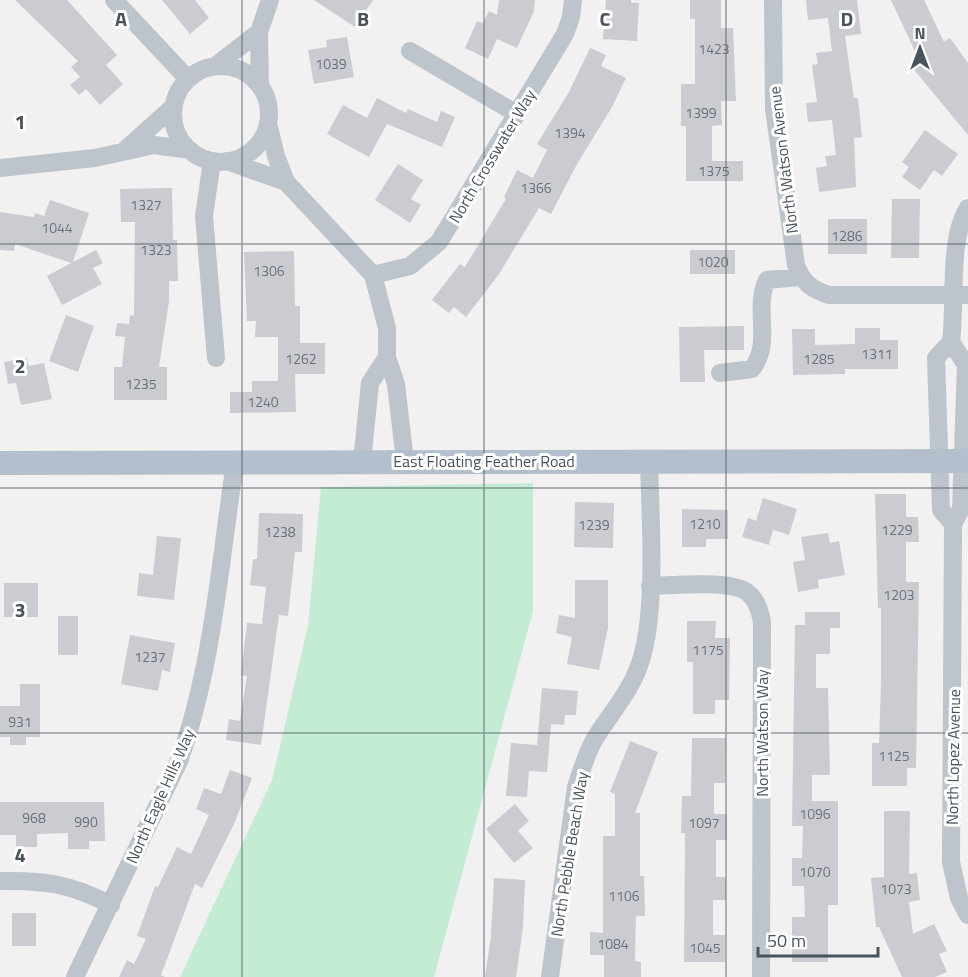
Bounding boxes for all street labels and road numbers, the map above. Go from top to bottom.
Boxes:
street label: North Crosswater Way [443,84,542,227]
street label: North Watson Avenue [762,85,804,235]
street label: East Floating Feather Road [393,449,575,473]
street label: North Watson Way [750,669,774,797]
street label: North Lopez Avenue [940,689,966,825]
street label: North Eagle Hills Way [120,725,201,867]
street label: North Pebble Beach Way [544,770,594,938]

